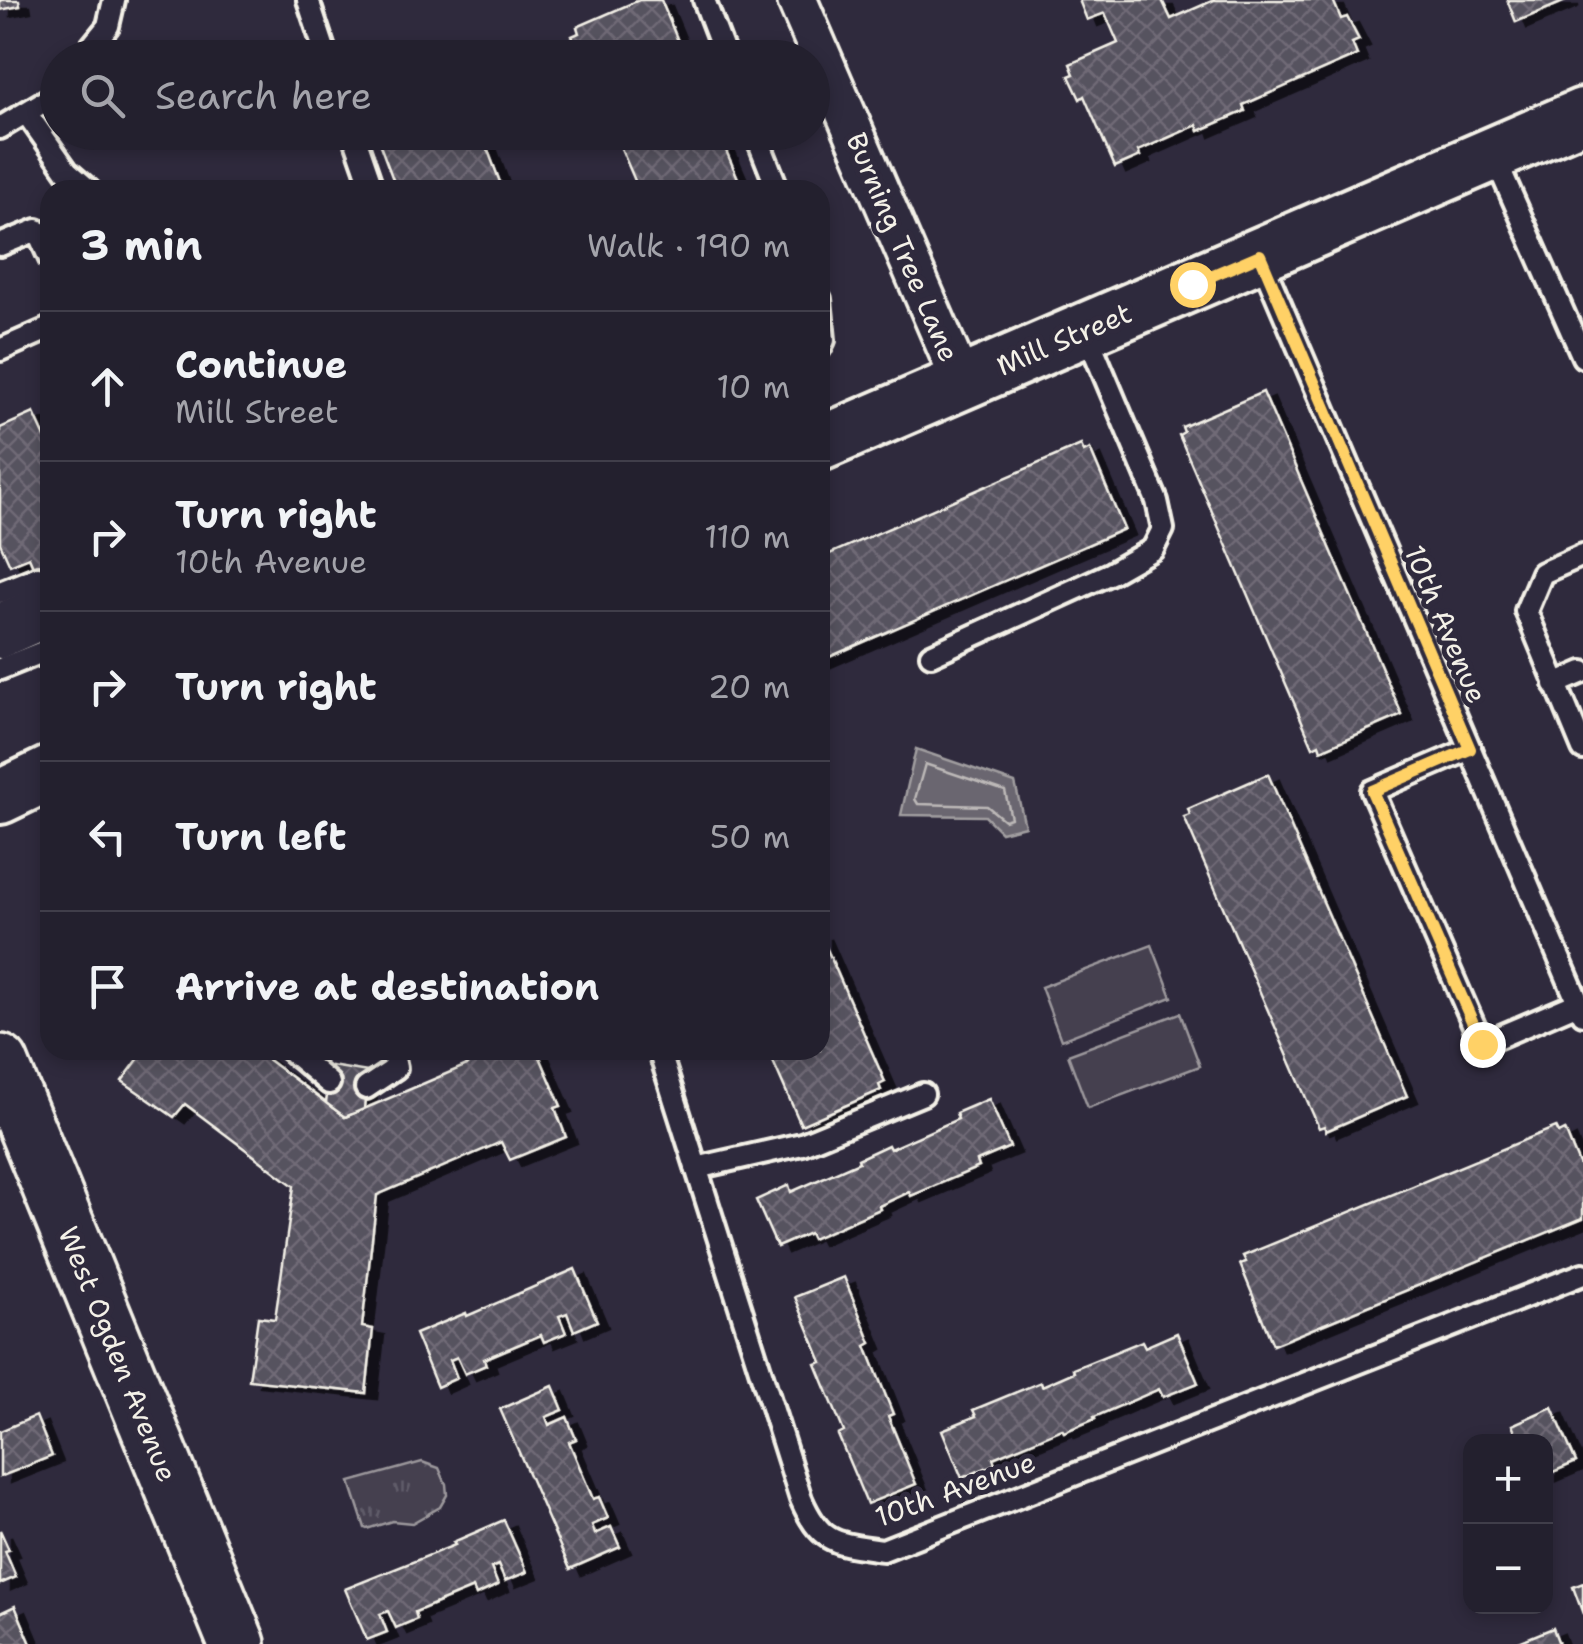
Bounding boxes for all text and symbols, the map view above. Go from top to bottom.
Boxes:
search box [40,40,830,150]
icon: search [75,68,130,123]
text: Search here [155,70,372,121]
street label: Burning Tree Lane [838,127,968,367]
text: 3 min [80,217,202,273]
text: Walk · 190 m [587,224,790,267]
route start [1170,262,1216,308]
street label: Mill Street [991,294,1137,384]
text: Continue [175,339,347,390]
icon: ahead [80,359,135,414]
text: 10 m [717,365,790,408]
text: Mill Street [175,390,339,433]
text: Turn right [175,489,377,540]
icon: right [80,509,135,564]
text: 110 m [704,515,790,558]
street label: 10th Avenue [1396,539,1496,709]
text: 10th Avenue [175,540,367,583]
icon: right [80,659,135,714]
text: Turn right [175,661,377,712]
text: 20 m [708,665,790,708]
icon: left [80,809,135,864]
text: Turn left [175,811,347,862]
text: 50 m [710,815,790,858]
icon: arrive [80,959,135,1014]
text: Arrive at destination [175,961,599,1012]
route end [1460,1022,1506,1068]
street label: West Ogden Avenue [49,1221,187,1487]
map controls [1463,1434,1553,1614]
button: + [1463,1434,1553,1524]
street label: 10th Avenue [870,1442,1040,1536]
button: − [1463,1524,1553,1614]

